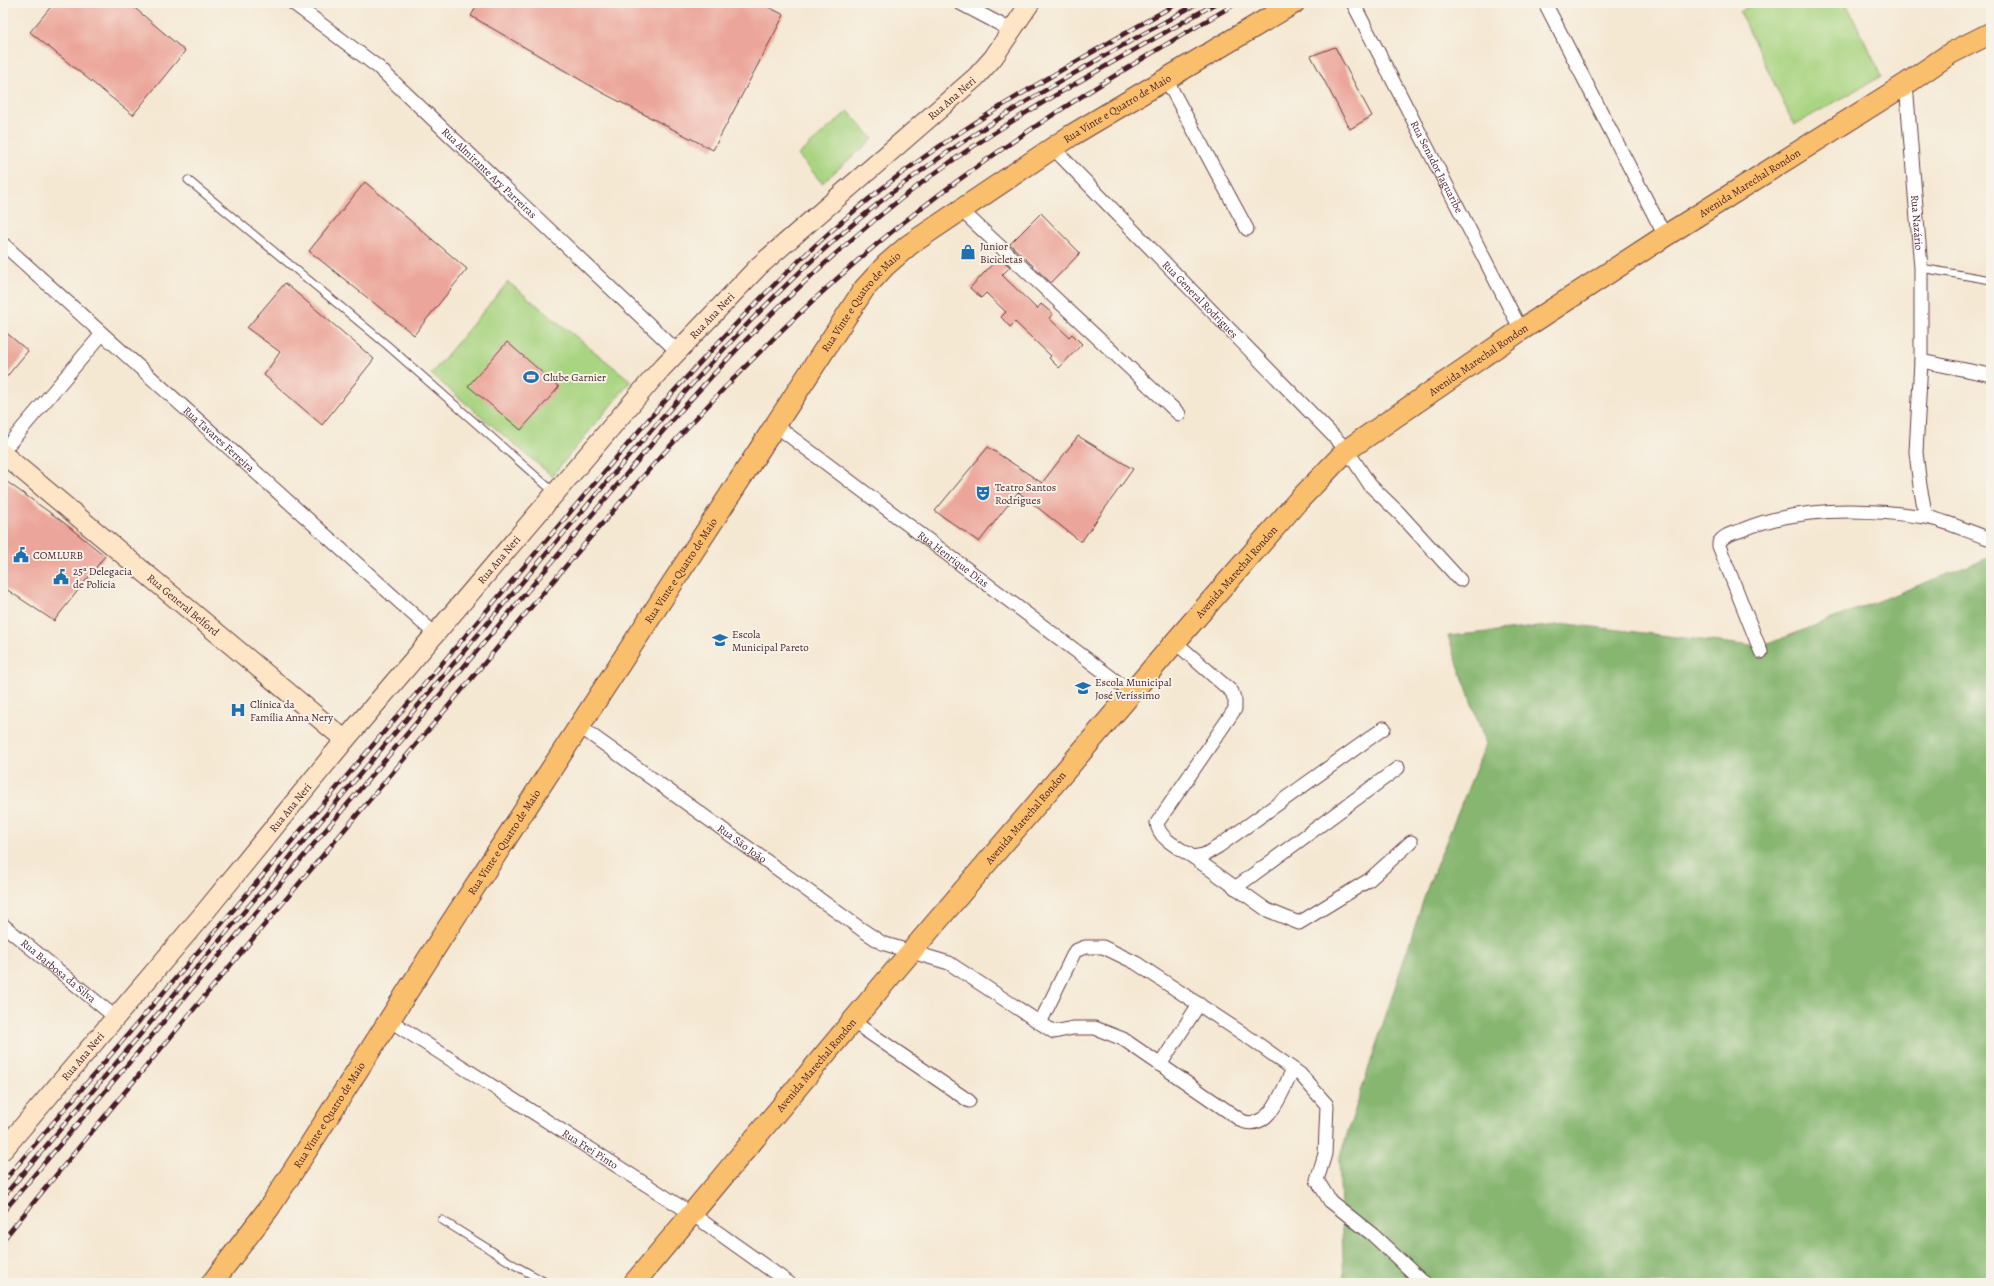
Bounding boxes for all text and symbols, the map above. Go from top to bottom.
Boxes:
street label: Rua Vinte e Quatro de Maio [1060,71,1174,147]
street label: Rua Ana Neri [925,73,979,124]
street label: Rua Senador Jaguaribe [1407,118,1467,216]
street label: Rua Almirante Ary Parreiras [438,124,540,222]
street label: Avenida Marechal Rondon [1695,145,1804,221]
street label: Rua Nazário [1907,194,1927,251]
place label: Junior Bicicletas [980,239,1023,267]
shop icon: Junior Bicicletas [959,243,977,261]
street label: Rua Vinte e Quatro de Maio [818,248,904,355]
street label: Rua General Rodrigues [1159,257,1241,342]
street label: Rua Ana Neri [686,289,738,343]
street label: Avenida Marechal Rondon [1425,320,1531,400]
sports icon: Clube Garnier [522,368,540,386]
place label: Clube Garnier [543,370,606,385]
street label: Rua Tavares Ferreira [180,403,258,476]
place label: Teatro Santos Rodrigues [995,480,1056,508]
theatre icon: Teatro Santos Rodrigues [974,484,992,502]
street label: Rua Vinte e Quatro de Maio [641,515,721,627]
street label: Avenida Marechal Rondon [1192,523,1281,622]
street label: Rua Henrique Dias [914,528,992,591]
street label: Rua Ana Neri [474,532,524,587]
public building icon: COMLURB [12,546,30,564]
place label: COMLURB [33,548,83,563]
place label: 25ª Delegacia de Polícia [73,564,133,592]
public building icon: 25ª Delegacia de Polícia [52,568,70,586]
street label: Rua General Belford [144,571,222,640]
place label: Escola Municipal Pareto [732,627,809,655]
school or university icon: Escola Municipal Pareto [711,631,729,649]
place label: Escola Municipal José Veríssimo [1095,675,1172,703]
school or university icon: Escola Municipal José Veríssimo [1074,679,1092,697]
place label: Clínica da Família Anna Nery [250,697,333,725]
hospital icon: Clínica da Família Anna Nery [229,701,247,719]
street label: Avenida Marechal Rondon [981,768,1070,868]
street label: Rua Ana Neri [266,780,315,835]
street label: Rua Vinte e Quatro de Maio [464,786,544,898]
street label: Rua São João [714,821,770,867]
street label: Rua Barbosa da Silva [18,936,100,1007]
street label: Avenida Marechal Rondon [772,1015,860,1116]
street label: Rua Ana Neri [58,1029,108,1084]
street label: Rua Vinte e Quatro de Maio [290,1059,369,1171]
street label: Rua Frei Pinto [559,1126,621,1173]

